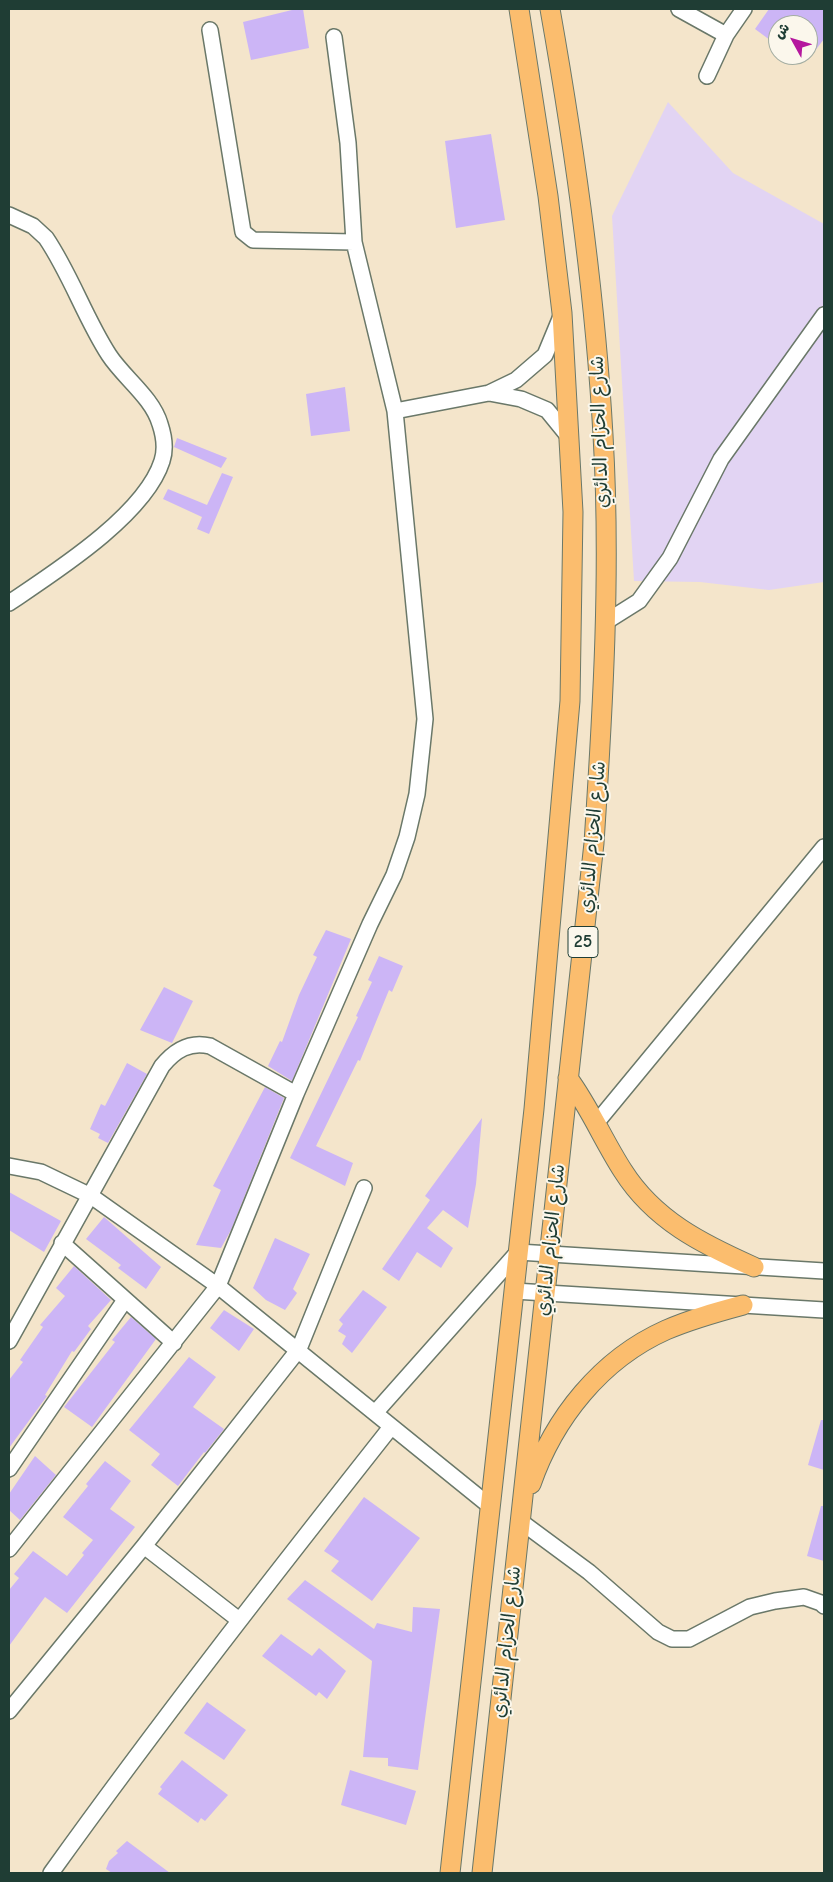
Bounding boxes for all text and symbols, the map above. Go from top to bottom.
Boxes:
north arrow [768,15,818,65]
text: ش [770,20,793,42]
street label: شارع الحزام الدائري [586,355,614,509]
street label: شارع الحزام الدائري [575,760,611,914]
road number: 25 [568,926,598,958]
street label: شارع الحزام الدائري [532,1163,570,1317]
street label: شارع الحزام الدائري [488,1565,526,1719]

